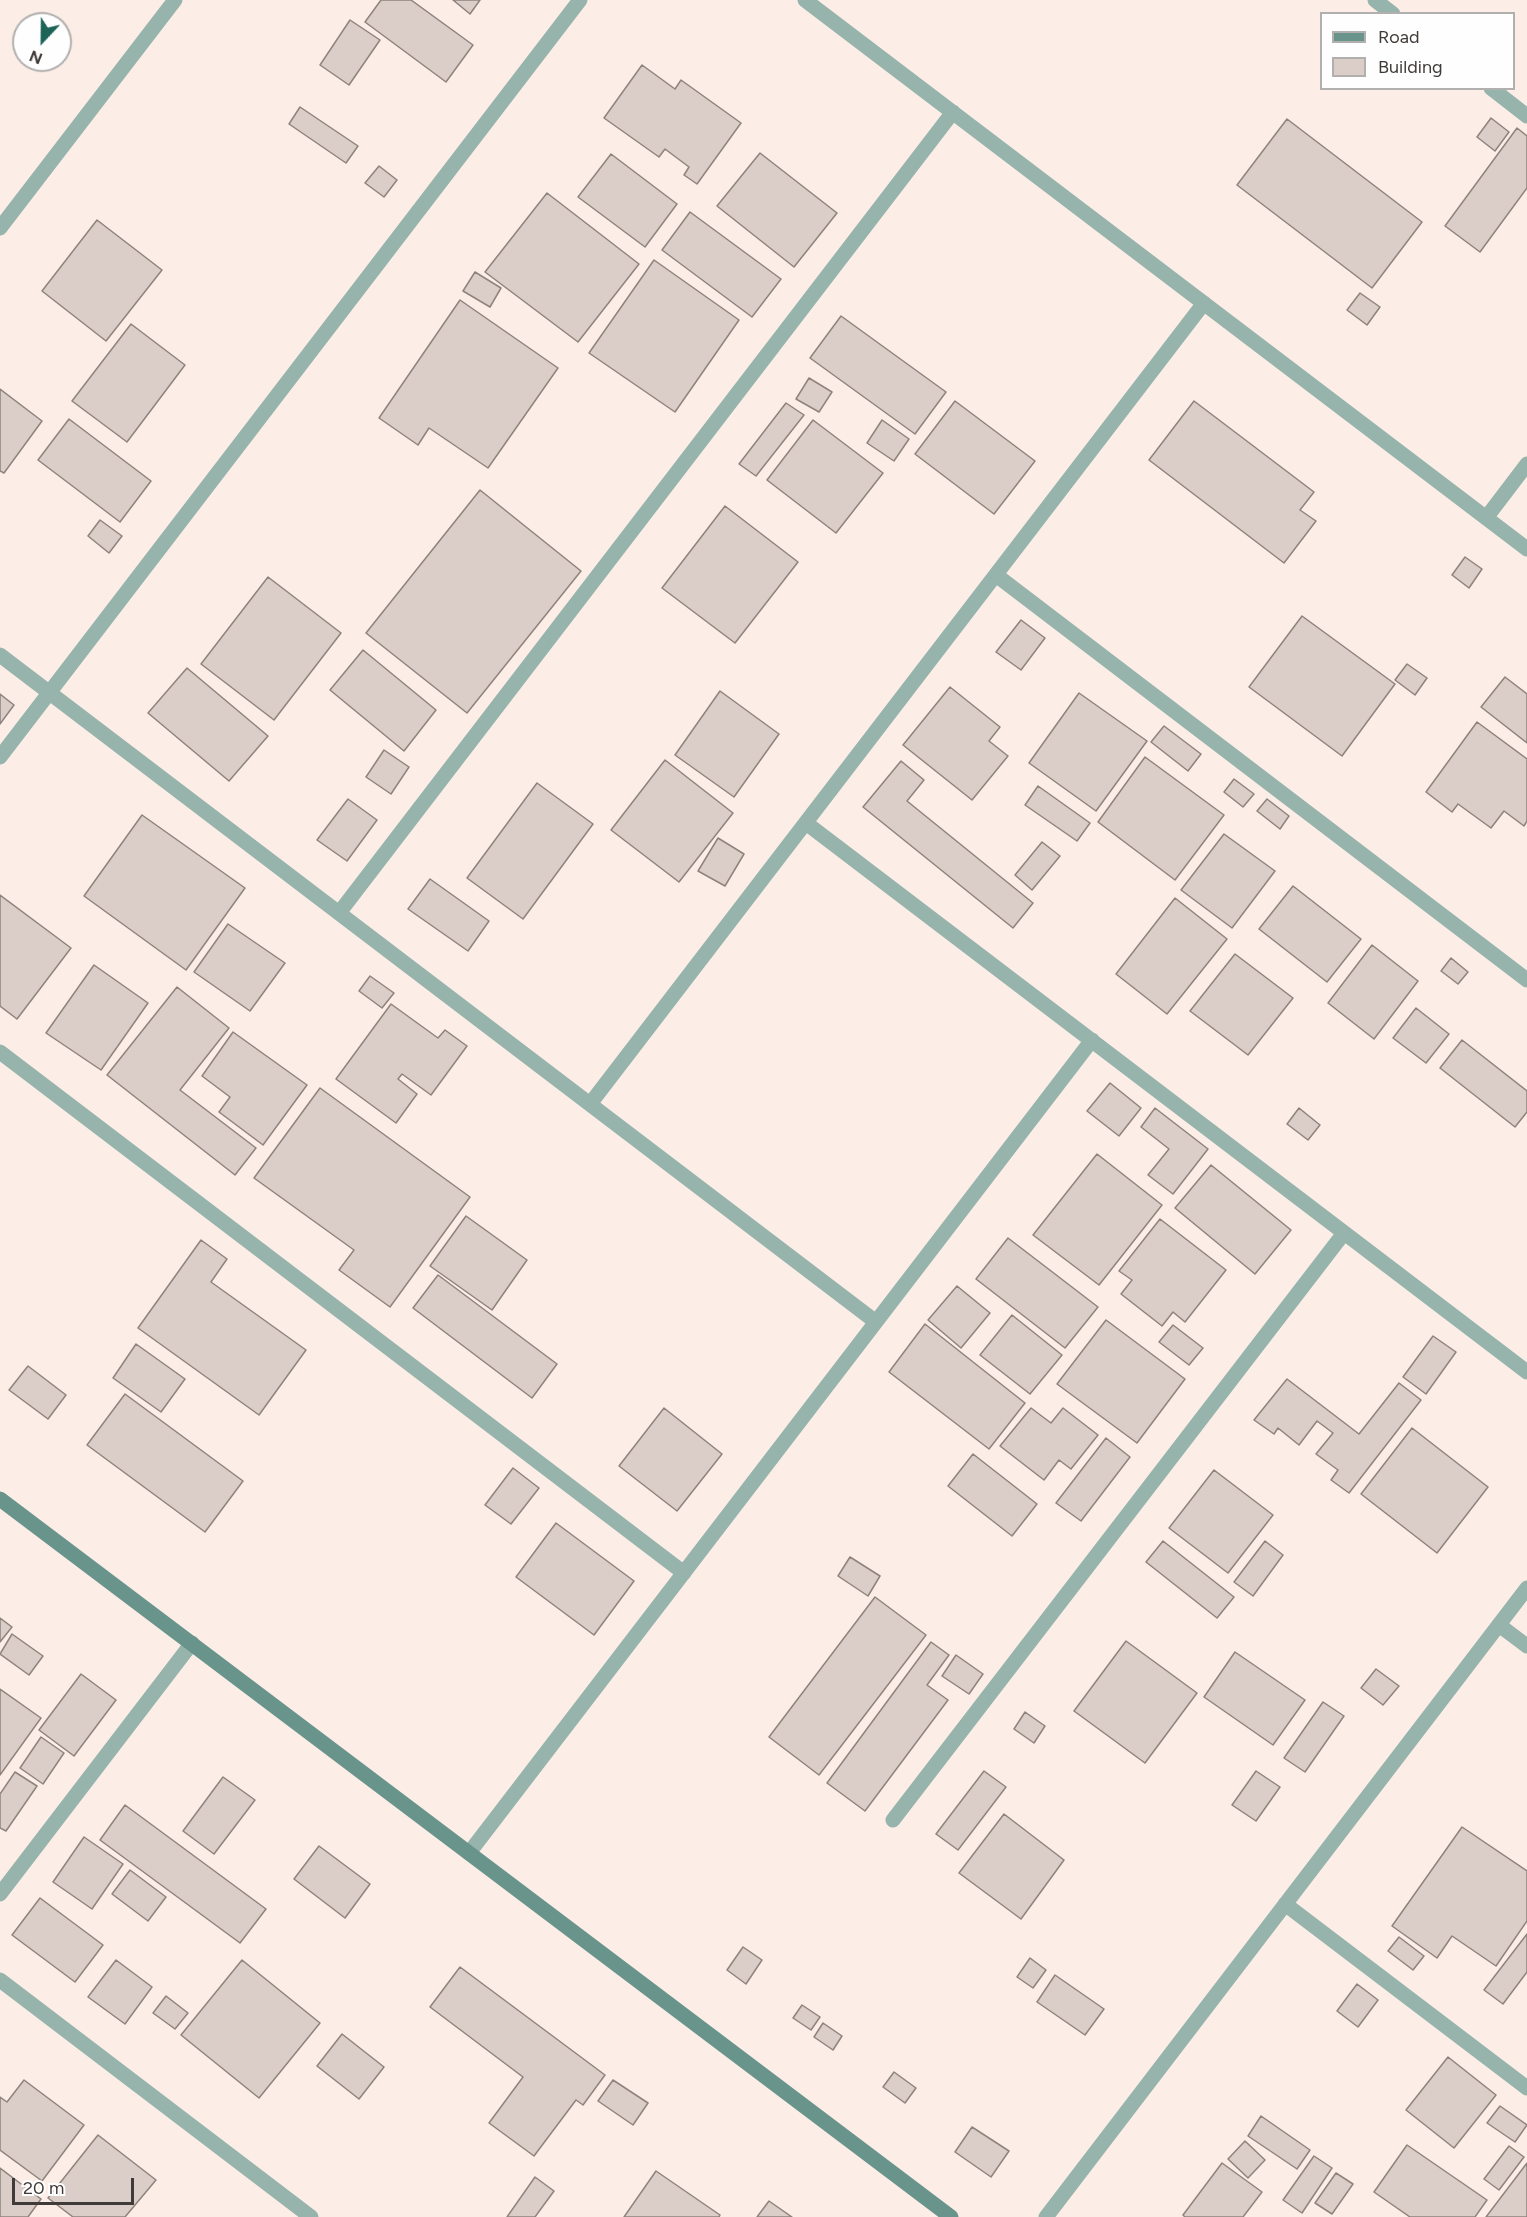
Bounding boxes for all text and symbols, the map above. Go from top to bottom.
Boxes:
north arrow [12,12,72,72]
legend [1320,12,1515,90]
text: Road [1378,26,1419,48]
text: N [27,46,45,68]
text: Building [1378,56,1443,78]
scale bar [15,2166,136,2204]
text: 20 m [23,2177,64,2199]

